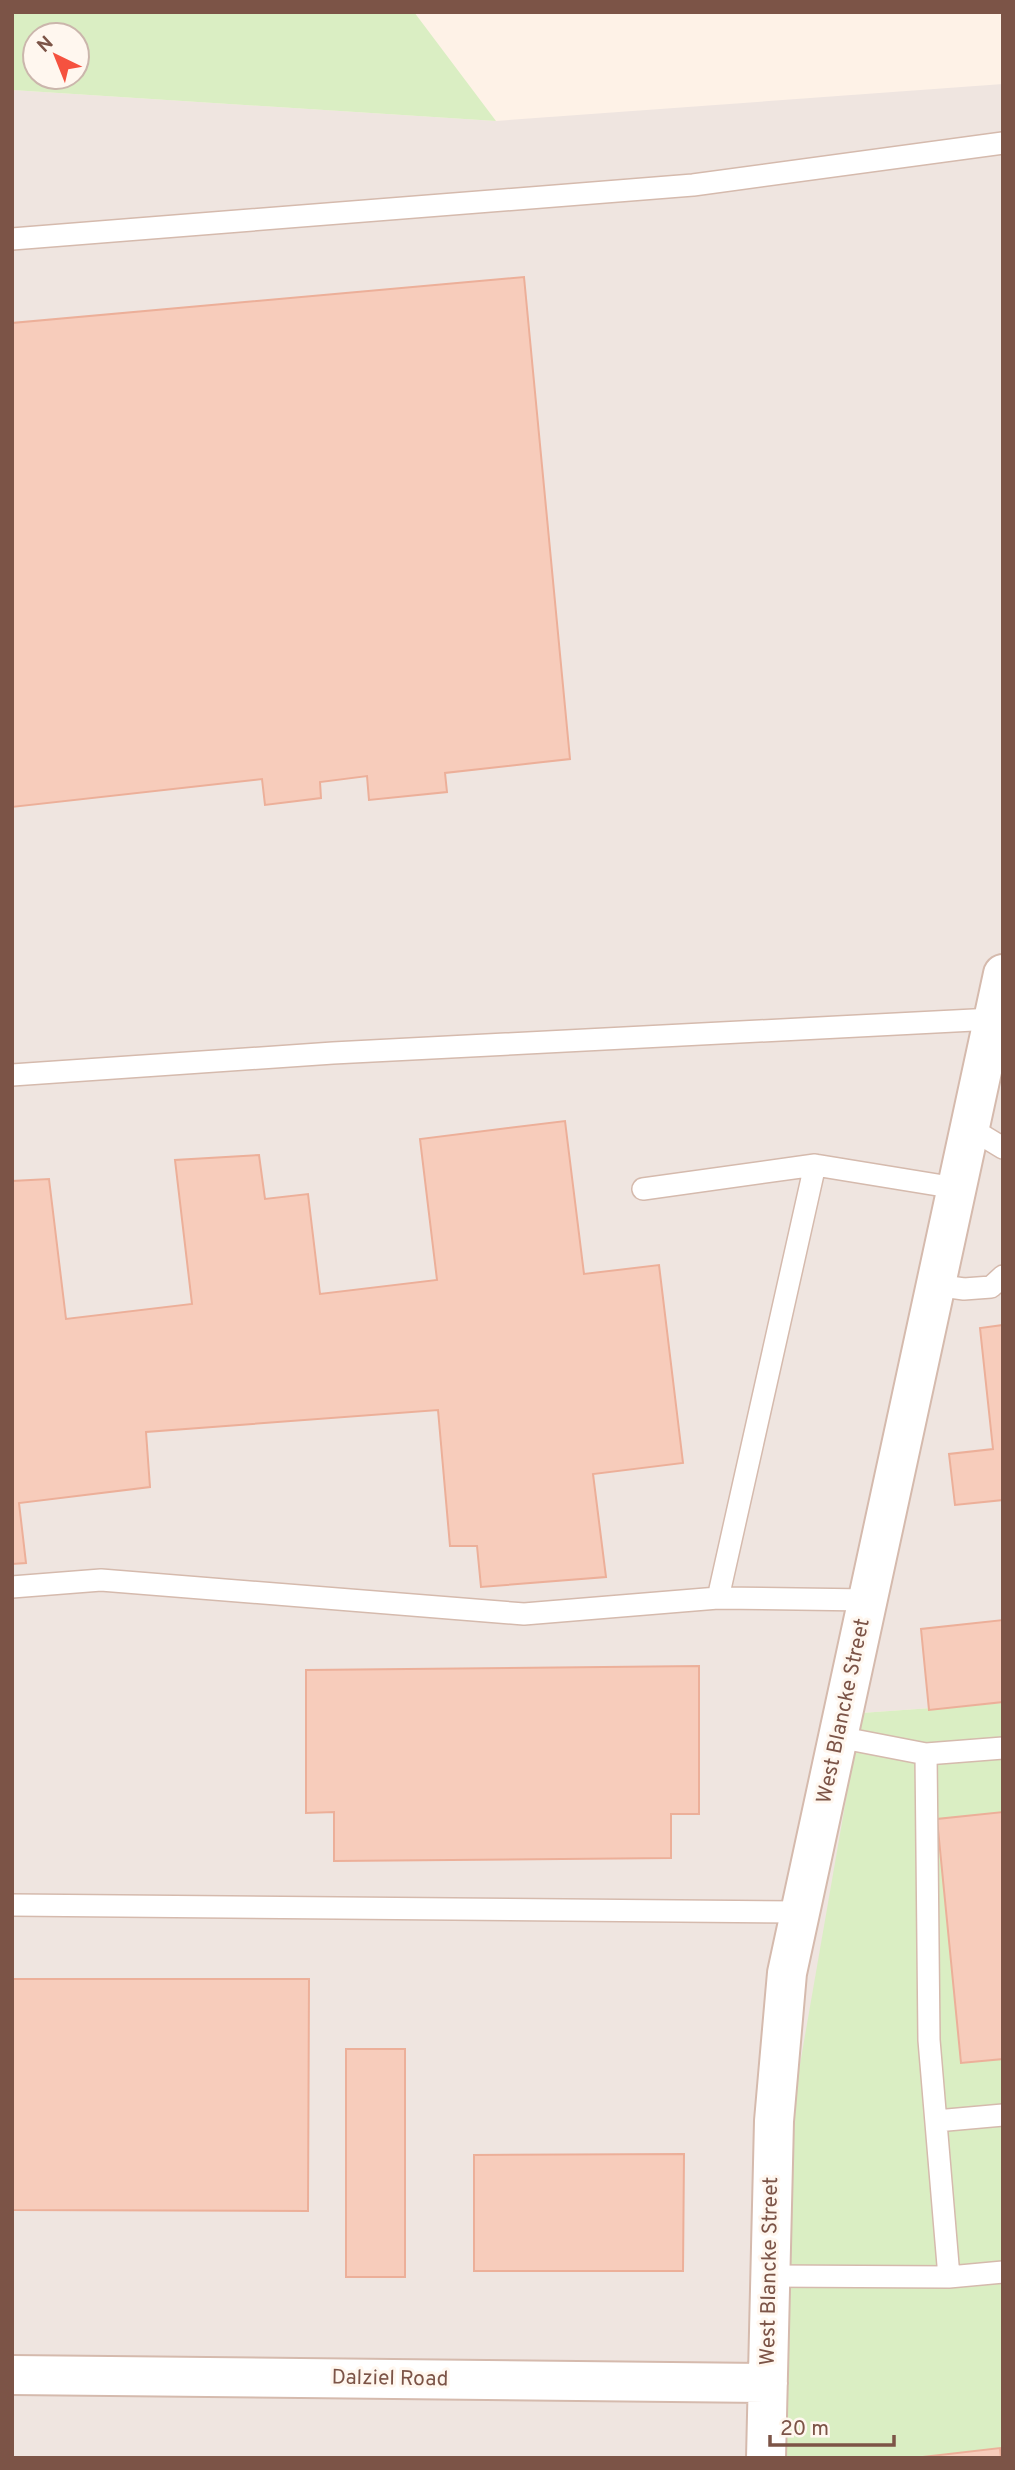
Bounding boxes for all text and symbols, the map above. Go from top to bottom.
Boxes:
north arrow [21,21,91,91]
text: N [33,32,59,58]
street label: West Blancke Street [811,1616,877,1806]
street label: West Blancke Street [755,2176,785,2366]
street label: Dalziel Road [331,2364,449,2394]
scale bar [770,2404,894,2448]
text: 20 m [780,2416,829,2443]

